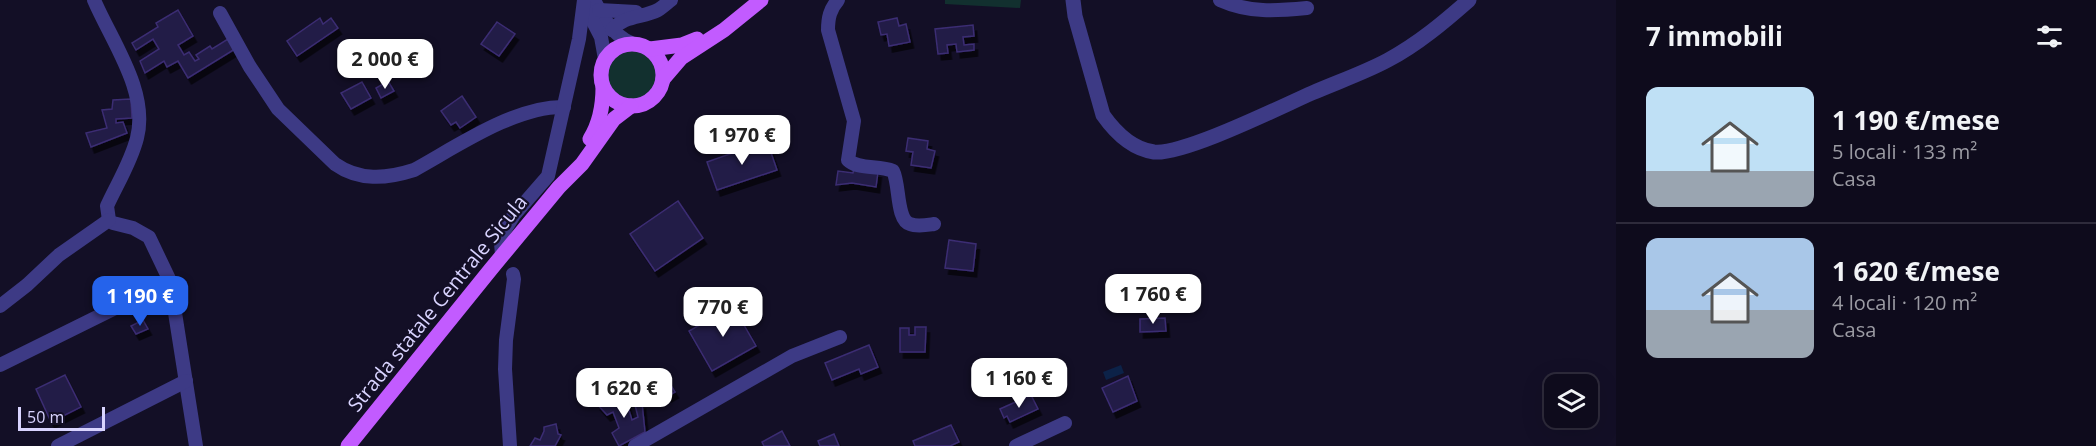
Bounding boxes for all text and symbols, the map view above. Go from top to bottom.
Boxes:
text: 7 immobili [1646,18,1783,54]
icon: filters [2033,20,2066,53]
pin: 2 000 € [330,39,440,90]
text: 2 000 € [351,45,419,72]
text: 1 190 €/mese [1832,102,2000,138]
icon: home [1694,111,1766,183]
pin: 1 970 € [687,115,797,166]
text: 1 970 € [708,121,776,148]
text: 5 locali · 133 m² [1832,138,1977,165]
text: Casa [1832,165,1876,192]
street label: Strada statale Centrale Sicula [341,189,533,417]
text: 1 620 €/mese [1832,253,2000,289]
icon: home [1694,262,1766,334]
pin: 1 760 € [1098,274,1208,325]
pin: 1 190 € [85,276,195,327]
text: 1 760 € [1119,280,1187,307]
text: 1 190 € [106,282,174,309]
pin: 770 € [681,287,765,338]
text: 4 locali · 120 m² [1832,289,1977,316]
text: 770 € [698,293,748,320]
text: Casa [1832,316,1876,343]
pin: 1 160 € [964,358,1074,409]
text: 1 160 € [985,364,1053,391]
pin: 1 620 € [569,368,679,419]
text: 1 620 € [590,374,658,401]
map controls [1544,374,1598,428]
button: layers [1544,374,1598,428]
scale bar [18,404,105,432]
text: 50 m [27,406,64,428]

